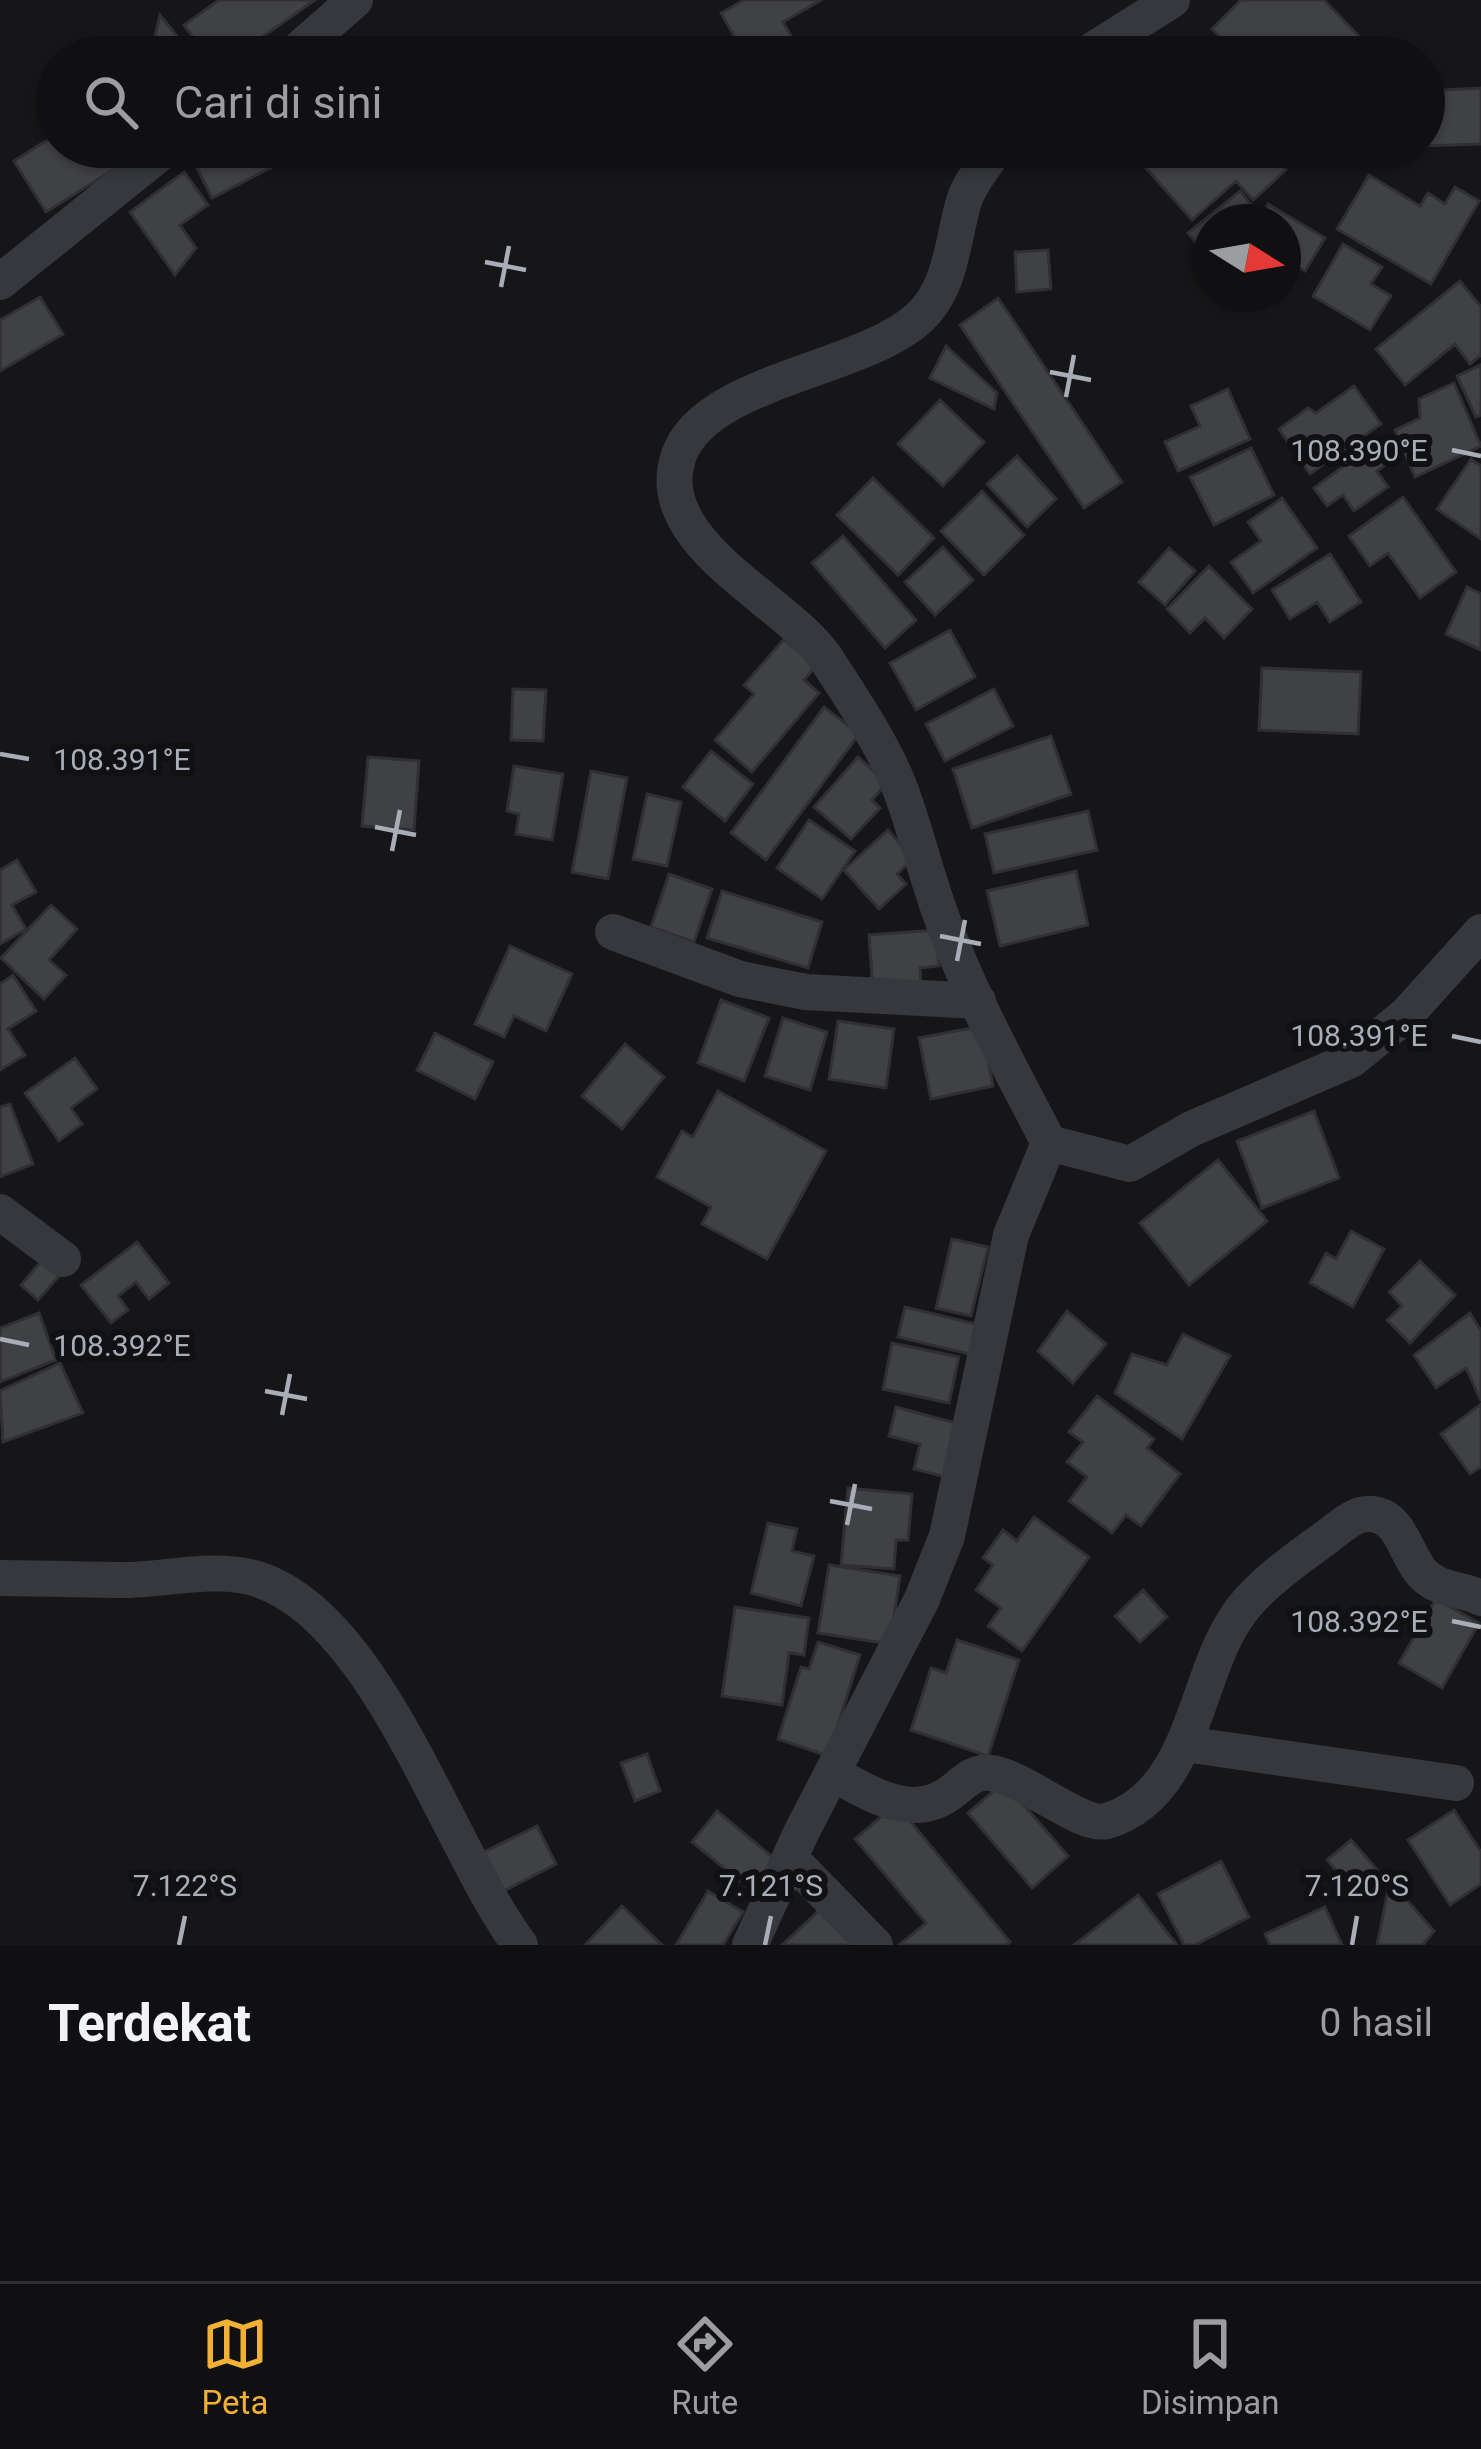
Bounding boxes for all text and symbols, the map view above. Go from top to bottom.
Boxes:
search box [36,36,1445,168]
icon: search [78,69,144,135]
text: Cari di sini [174,76,383,129]
north arrow [1193,204,1301,312]
text: 108.390°E [1290,433,1428,468]
text: 108.391°E [53,742,191,777]
text: 108.391°E [1290,1018,1428,1053]
text: 108.392°E [53,1328,191,1363]
text: 108.392°E [1290,1604,1428,1639]
text: 7.122°S [133,1868,237,1903]
text: 7.121°S [719,1868,823,1903]
text: 7.120°S [1305,1868,1409,1903]
text: Terdekat [48,1994,251,2053]
text: 0 hasil [1320,2000,1433,2046]
tab: Peta [201,2311,268,2422]
tab: Rute [671,2311,738,2422]
tab: Disimpan [1141,2311,1280,2422]

